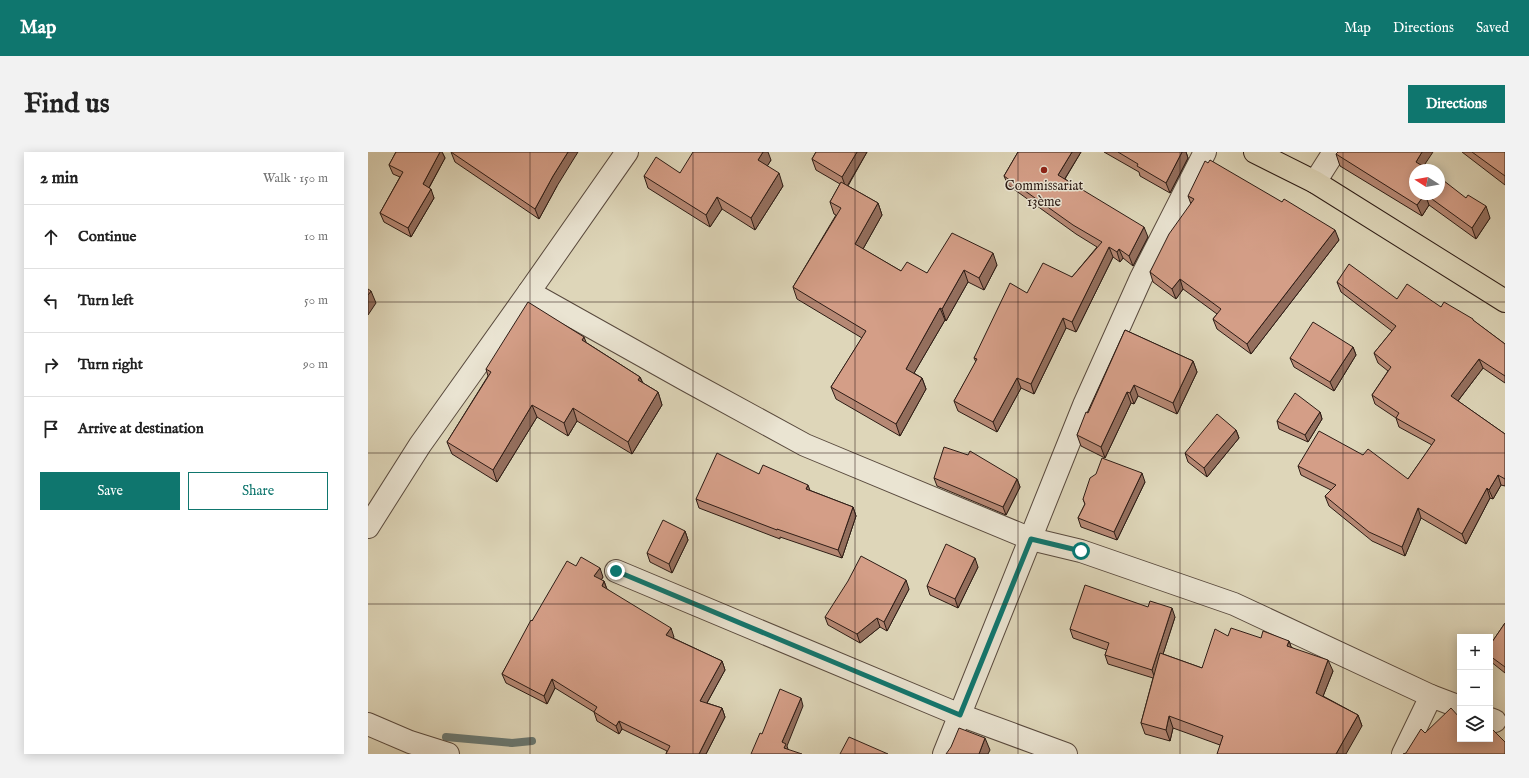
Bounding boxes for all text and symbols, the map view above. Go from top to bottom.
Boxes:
text: Map [20,16,56,40]
text: Map [1344,19,1371,37]
text: Directions [1393,19,1454,37]
text: Saved [1476,19,1509,37]
button: Directions [1408,85,1505,123]
text: Find us [24,87,110,122]
north arrow [1409,164,1445,200]
marker: Commissariat 13ème [1039,165,1049,175]
text: 2 min [40,168,78,189]
text: Walk · 150 m [263,170,328,187]
place label: Commissariat 13ème [1005,177,1083,211]
icon: ahead [40,226,62,248]
text: Continue [78,227,136,246]
text: 10 m [304,228,328,245]
icon: left [40,290,62,312]
text: Turn left [78,291,134,310]
text: 50 m [304,292,328,309]
icon: right [40,354,62,376]
text: Turn right [78,355,143,374]
text: 90 m [303,356,328,373]
icon: arrive [40,418,62,440]
text: Arrive at destination [78,419,204,438]
button: Save [40,472,180,510]
button: Share [188,472,328,510]
route start [1072,542,1090,560]
route end [607,562,625,580]
map controls [1457,634,1493,742]
button: + [1457,634,1493,670]
button: − [1457,670,1493,706]
button: layers [1457,706,1493,742]

